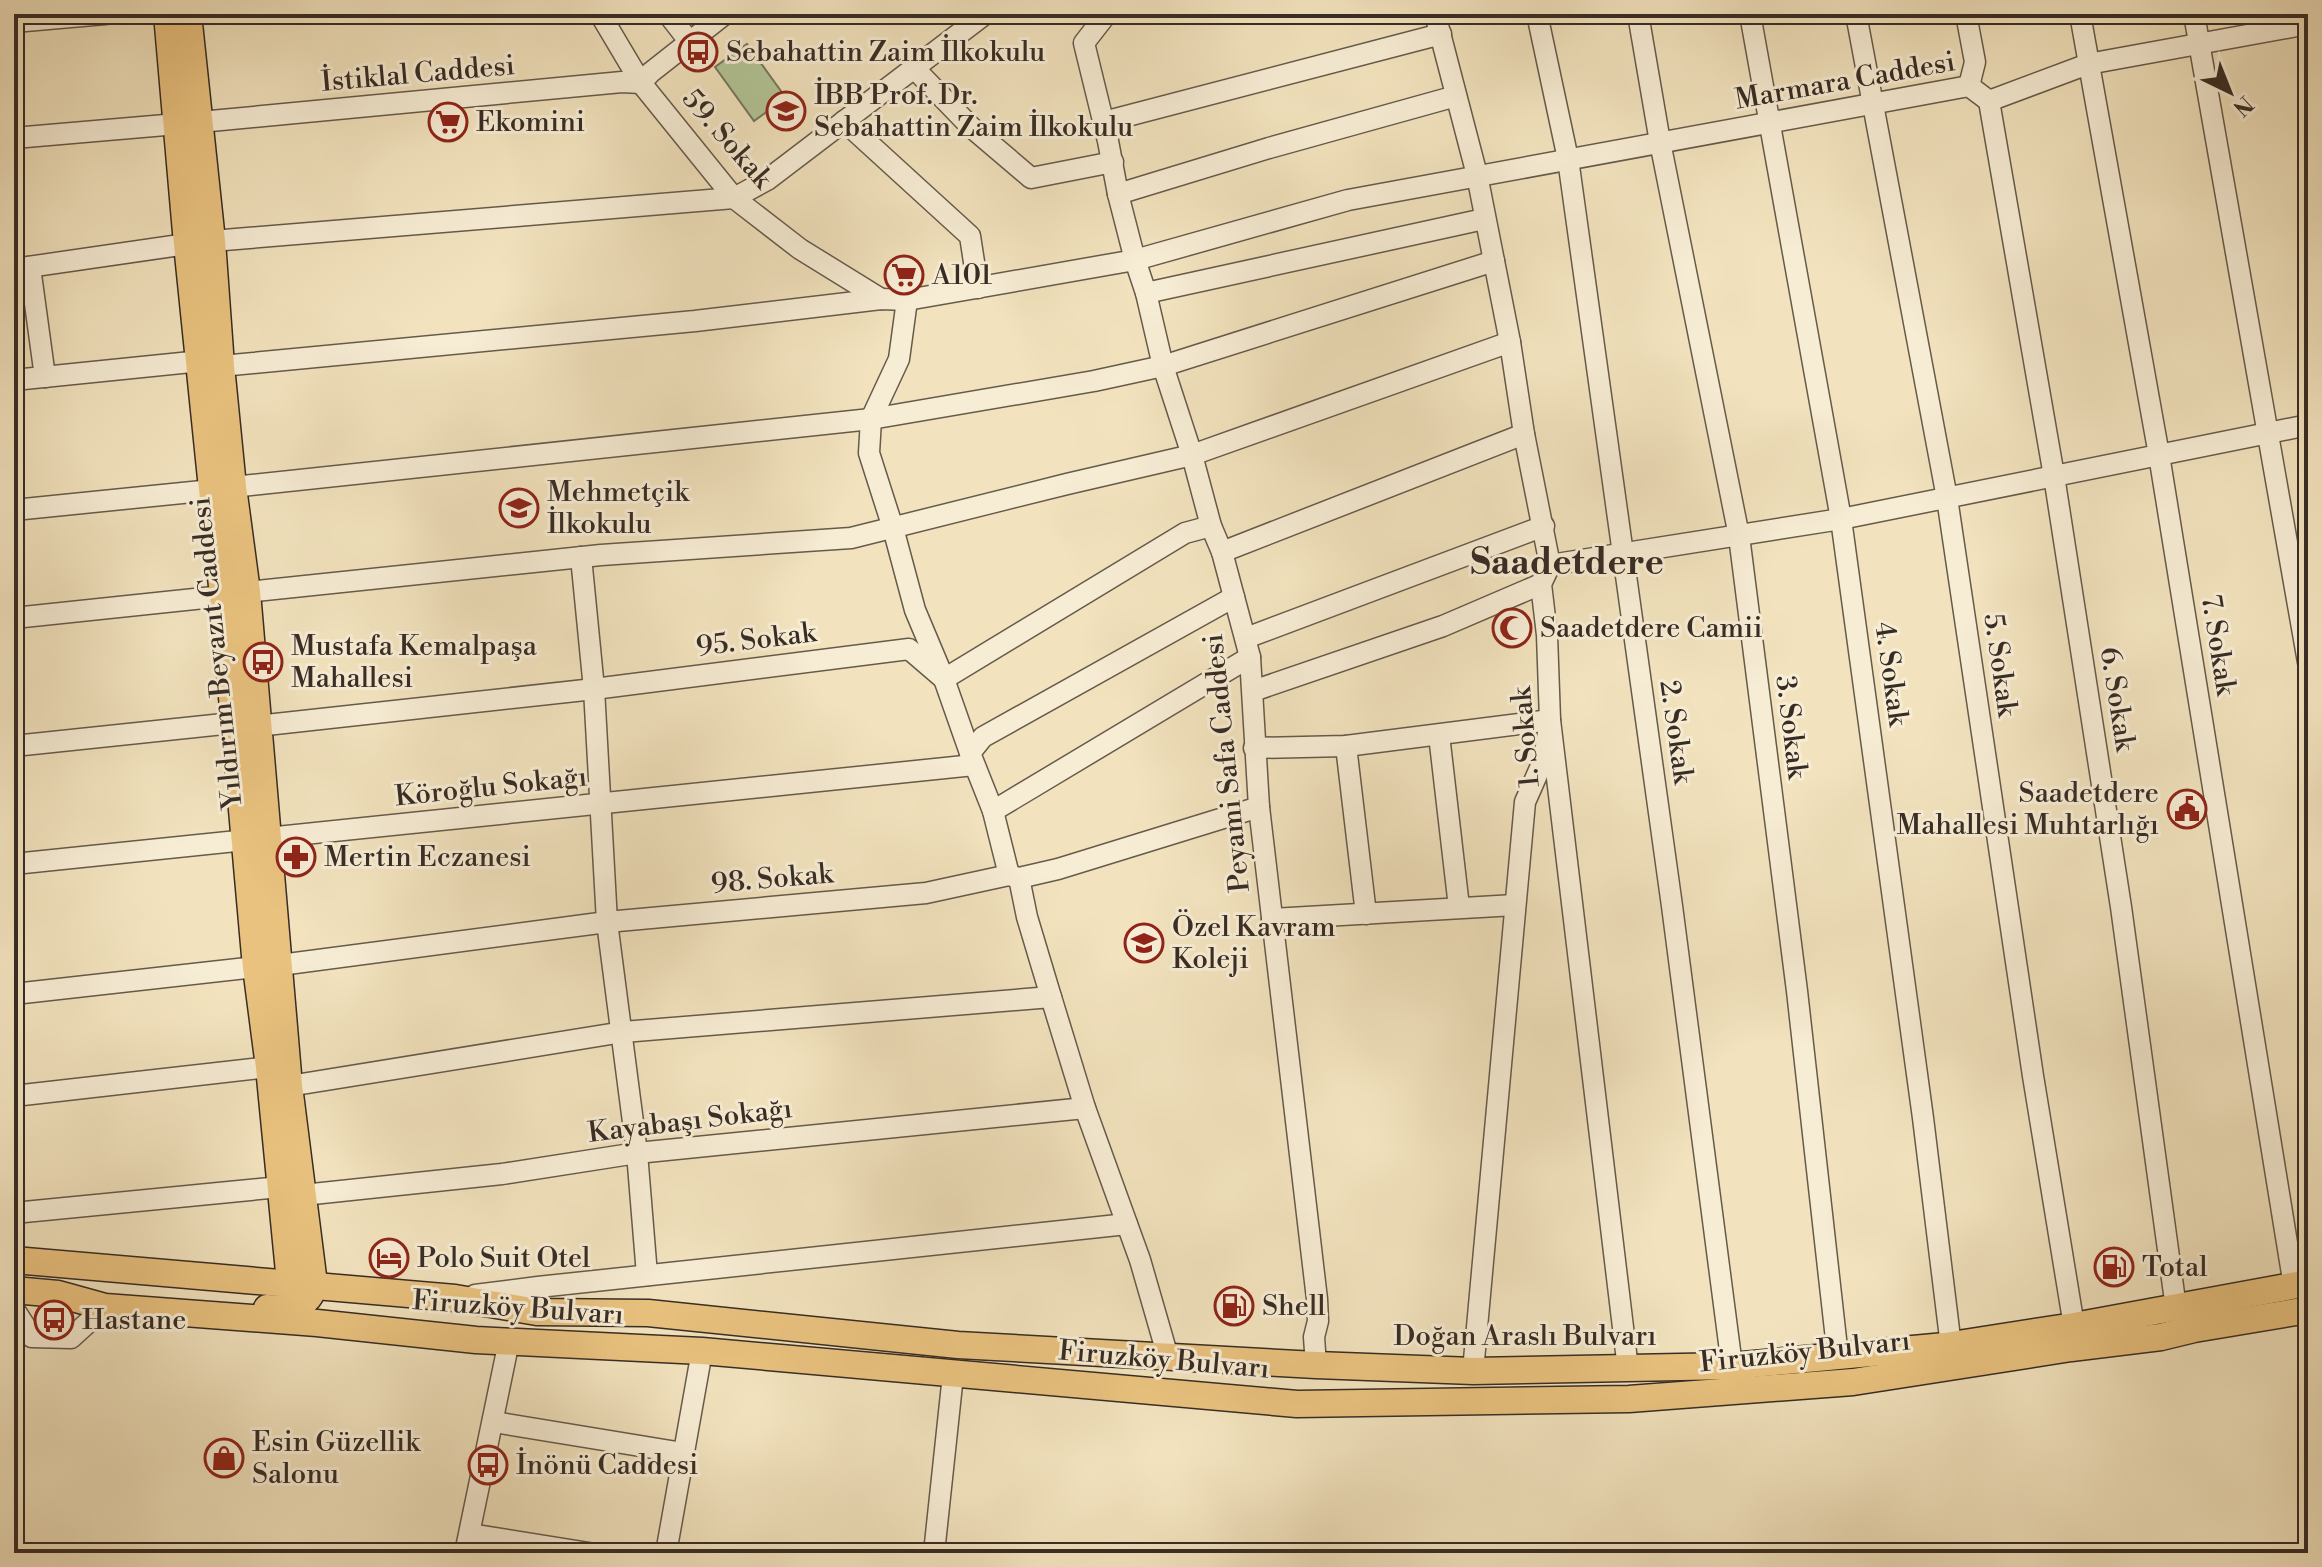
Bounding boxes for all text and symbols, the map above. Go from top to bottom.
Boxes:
bus stop icon: Sebahattin Zaim İlkokulu [677,31,719,73]
place label: Sebahattin Zaim İlkokulu [726,34,1045,70]
street label: Marmara Caddesi [1732,44,1958,118]
street label: İstiklal Caddesi [320,47,516,100]
north arrow [2190,52,2270,132]
place label: İBB Prof. Dr. Sebahattin Zaim İlkokulu [814,77,1133,145]
street label: 59. Sokak [674,82,781,197]
school or university icon: İBB Prof. Dr. Sebahattin Zaim İlkokulu [765,90,807,132]
text: N [2227,90,2258,122]
supermarket icon: Ekomini [427,101,469,143]
place label: Ekomini [476,105,585,140]
supermarket icon: A101 [883,254,925,296]
place label: A101 [931,258,992,293]
place label: Mehmetçik İlkokulu [547,475,690,542]
school or university icon: Mehmetçik İlkokulu [498,487,540,529]
street label: Yıldırım Beyazıt Caddesi [183,495,251,813]
district label: Saadetdere [1470,541,1664,586]
street label: 7. Sokak [2193,592,2243,699]
mosque icon: Saadetdere Camii [1491,607,1533,649]
place label: Saadetdere Camii [1540,611,1763,646]
street label: 5. Sokak [1975,611,2025,720]
street label: 95. Sokak [694,615,819,665]
street label: 4. Sokak [1866,620,1916,730]
place label: Mustafa Kemalpaşa Mahallesi [291,629,538,696]
street label: Peyami Safa Caddesi [1196,632,1258,894]
bus stop icon: Mustafa Kemalpaşa Mahallesi [242,641,284,683]
street label: 6. Sokak [2091,644,2143,755]
street label: 3. Sokak [1767,673,1815,782]
street label: 2. Sokak [1651,678,1701,787]
street label: 1. Sokak [1504,684,1548,789]
street label: Köroğlu Sokağı [393,759,589,815]
place label: Saadetdere Mahallesi Muhtarlığı [1896,776,2159,843]
public building icon: Saadetdere Mahallesi Muhtarlığı [2166,788,2208,830]
pharmacy icon: Mertin Eczanesi [275,836,317,878]
place label: Mertin Eczanesi [324,840,531,875]
street label: 98. Sokak [710,856,836,902]
place label: Özel Kavram Koleji [1172,909,1336,977]
school or university icon: Özel Kavram Koleji [1123,922,1165,964]
street label: Kayabaşı Sokağı [586,1091,794,1151]
hotel icon: Polo Suit Otel [368,1237,410,1279]
place label: Polo Suit Otel [417,1241,590,1276]
fuel station icon: Total [2093,1246,2135,1288]
place label: Total [2142,1250,2208,1285]
street label: Firuzköy Bulvarı [411,1283,625,1333]
fuel station icon: Shell [1213,1285,1255,1327]
place label: Shell [1262,1289,1325,1324]
bus stop icon: Hastane [33,1299,75,1341]
place label: Hastane [82,1303,186,1338]
street label: Doğan Araslı Bulvarı [1393,1319,1657,1354]
street label: Firuzköy Bulvarı [1698,1324,1912,1380]
street label: Firuzköy Bulvarı [1057,1333,1271,1387]
place label: Esin Güzellik Salonu [252,1425,421,1492]
shop icon: Esin Güzellik Salonu [203,1437,245,1479]
bus stop icon: İnönü Caddesi [467,1444,509,1486]
place label: İnönü Caddesi [516,1447,698,1483]

